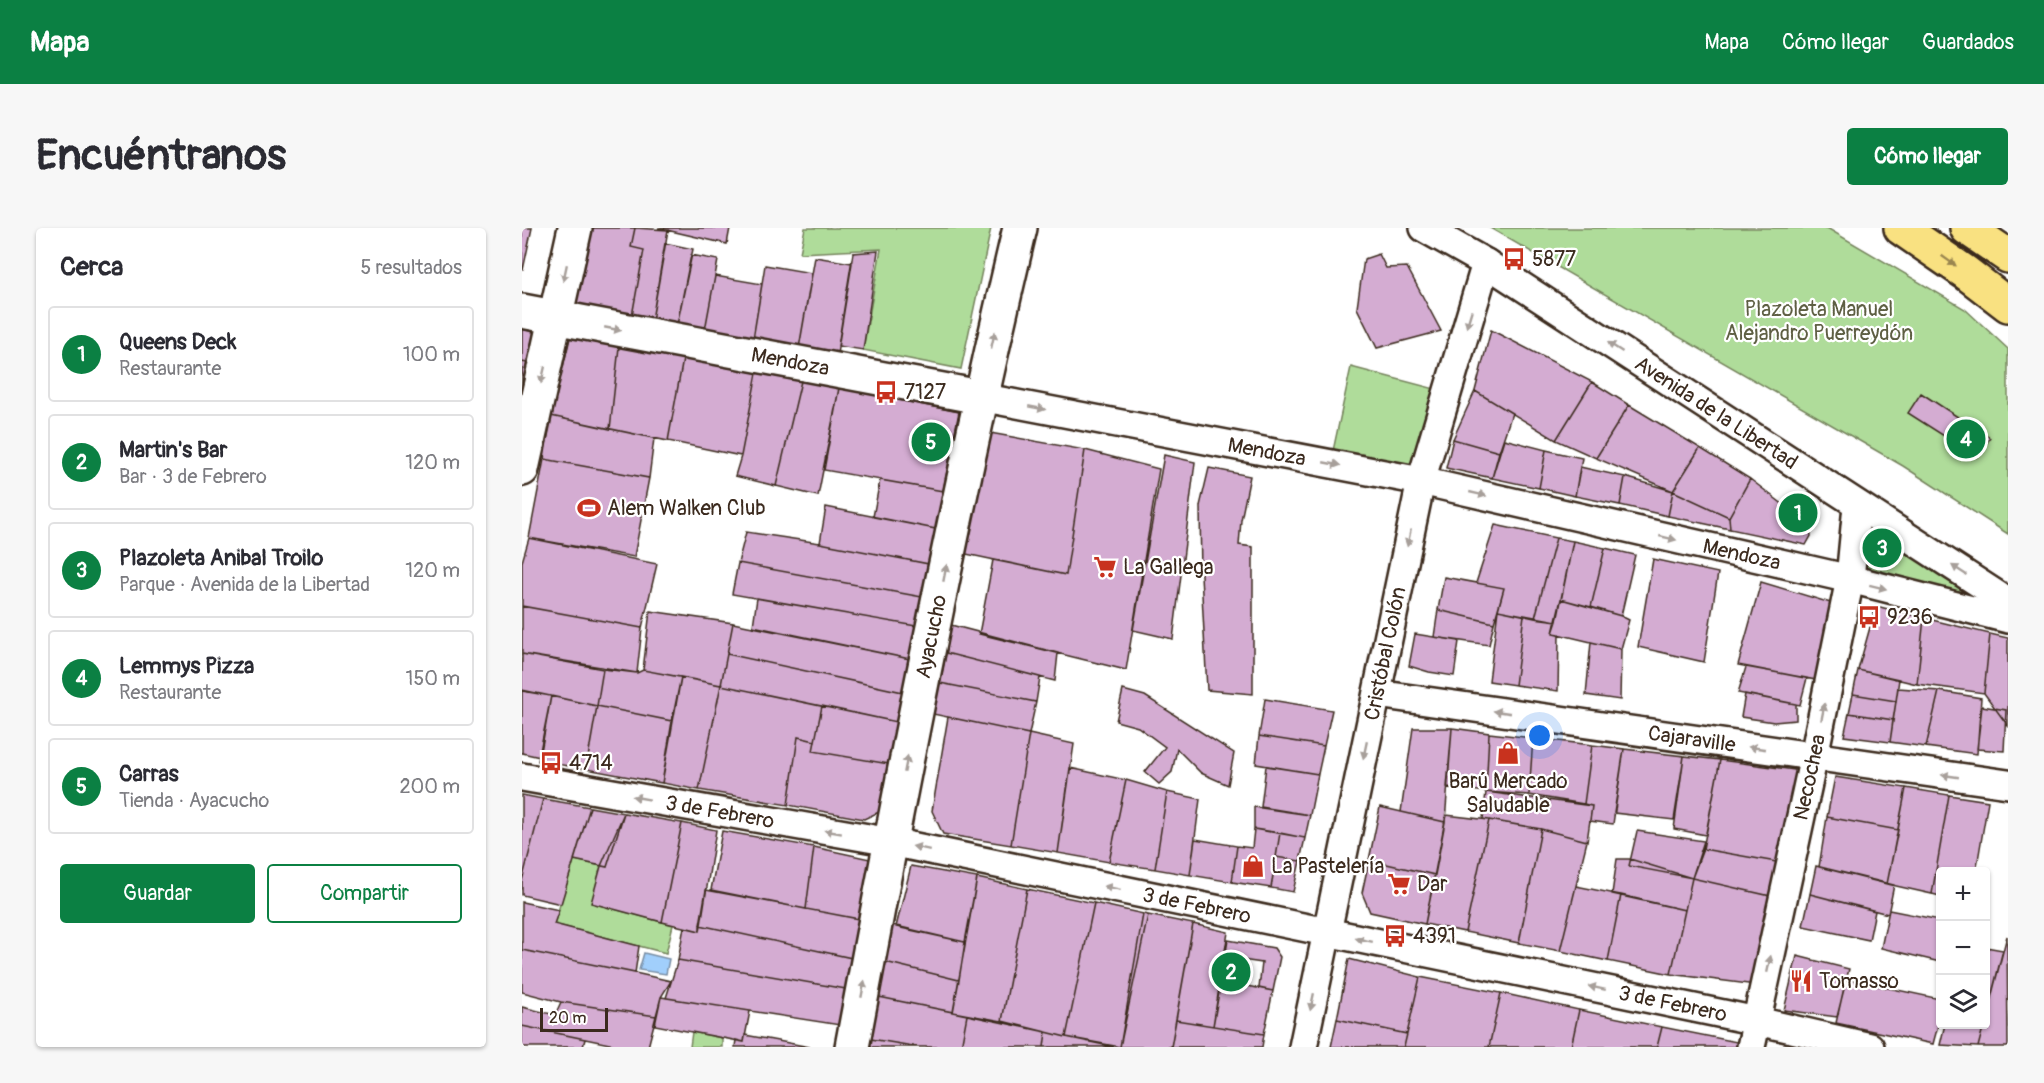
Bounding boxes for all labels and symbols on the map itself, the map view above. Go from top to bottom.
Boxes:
bus stop icon: 5877 [1501,246,1527,272]
place label: 5877 [1532,246,1576,273]
one-way arrow [1941,255,1957,267]
one-way arrow [560,264,569,283]
park label: Plazoleta Manuel Alejandro Puerreydón [1725,296,1913,347]
one-way arrow [1464,310,1473,328]
one-way arrow [604,325,623,334]
one-way arrow [989,331,999,350]
street label: Mendoza [749,341,831,382]
one-way arrow [1607,342,1623,353]
street label: Avenida de la Libertad [1630,350,1803,476]
one-way arrow [537,366,547,385]
bus stop icon: 7127 [873,379,899,405]
place label: 7127 [904,379,946,406]
one-way arrow [1028,404,1047,413]
pin: 4 [1946,416,1986,462]
pin: 5 [912,420,950,464]
street label: Mendoza [1226,431,1308,473]
one-way arrow [1323,460,1342,469]
one-way arrow [1469,490,1488,499]
pin: 1 [1778,490,1818,536]
sports icon: Alem Walken Club [576,495,602,521]
place label: Alem Walken Club [607,495,766,522]
pin: 3 [1862,526,1902,570]
one-way arrow [1404,529,1413,548]
one-way arrow [1659,533,1677,543]
street label: Mendoza [1700,533,1783,577]
supermarket icon: La Gallega [1092,554,1118,580]
place label: La Gallega [1123,554,1214,581]
one-way arrow [941,563,950,582]
one-way arrow [1951,565,1967,576]
one-way arrow [1869,582,1888,592]
street label: Cristóbal Colón [1358,584,1413,723]
street label: Ayacucho [910,592,953,681]
bus stop icon: 9236 [1856,604,1882,630]
place label: 9236 [1887,604,1933,631]
one-way arrow [1819,702,1828,721]
one-way arrow [1492,707,1511,716]
street label: Cajaraville [1646,720,1738,759]
your location [1525,721,1554,750]
street label: Necochea [1787,732,1832,823]
one-way arrow [1360,740,1369,759]
shop icon: Barú Mercado Saludable [1495,740,1521,766]
one-way arrow [1748,743,1767,752]
bus stop icon: 4714 [538,750,564,776]
place label: 4714 [569,750,613,777]
one-way arrow [902,754,911,773]
place label: Barú Mercado Saludable [1448,768,1568,819]
one-way arrow [1941,771,1960,780]
street label: 3 de Febrero [663,790,776,835]
one-way arrow [631,793,650,802]
one-way arrow [823,827,842,836]
one-way arrow [911,843,930,852]
shop icon: La Pastelería [1240,853,1266,879]
place label: La Pastelería [1271,853,1384,880]
supermarket icon: Dar [1386,871,1412,897]
place label: Dar [1417,871,1448,898]
street label: 3 de Febrero [1140,881,1253,930]
one-way arrow [1103,882,1121,892]
bus stop icon: 4391 [1382,923,1408,949]
place label: 4391 [1413,923,1456,950]
one-way arrow [1355,935,1374,944]
pin: 2 [1212,950,1250,994]
one-way arrow [1765,954,1774,973]
restaurant icon: Tomasso [1788,968,1814,994]
place label: Tomasso [1819,968,1899,995]
one-way arrow [859,980,868,999]
street label: 3 de Febrero [1616,980,1729,1028]
one-way arrow [1587,983,1606,992]
one-way arrow [1307,993,1316,1012]
scale bar [540,1005,608,1032]

